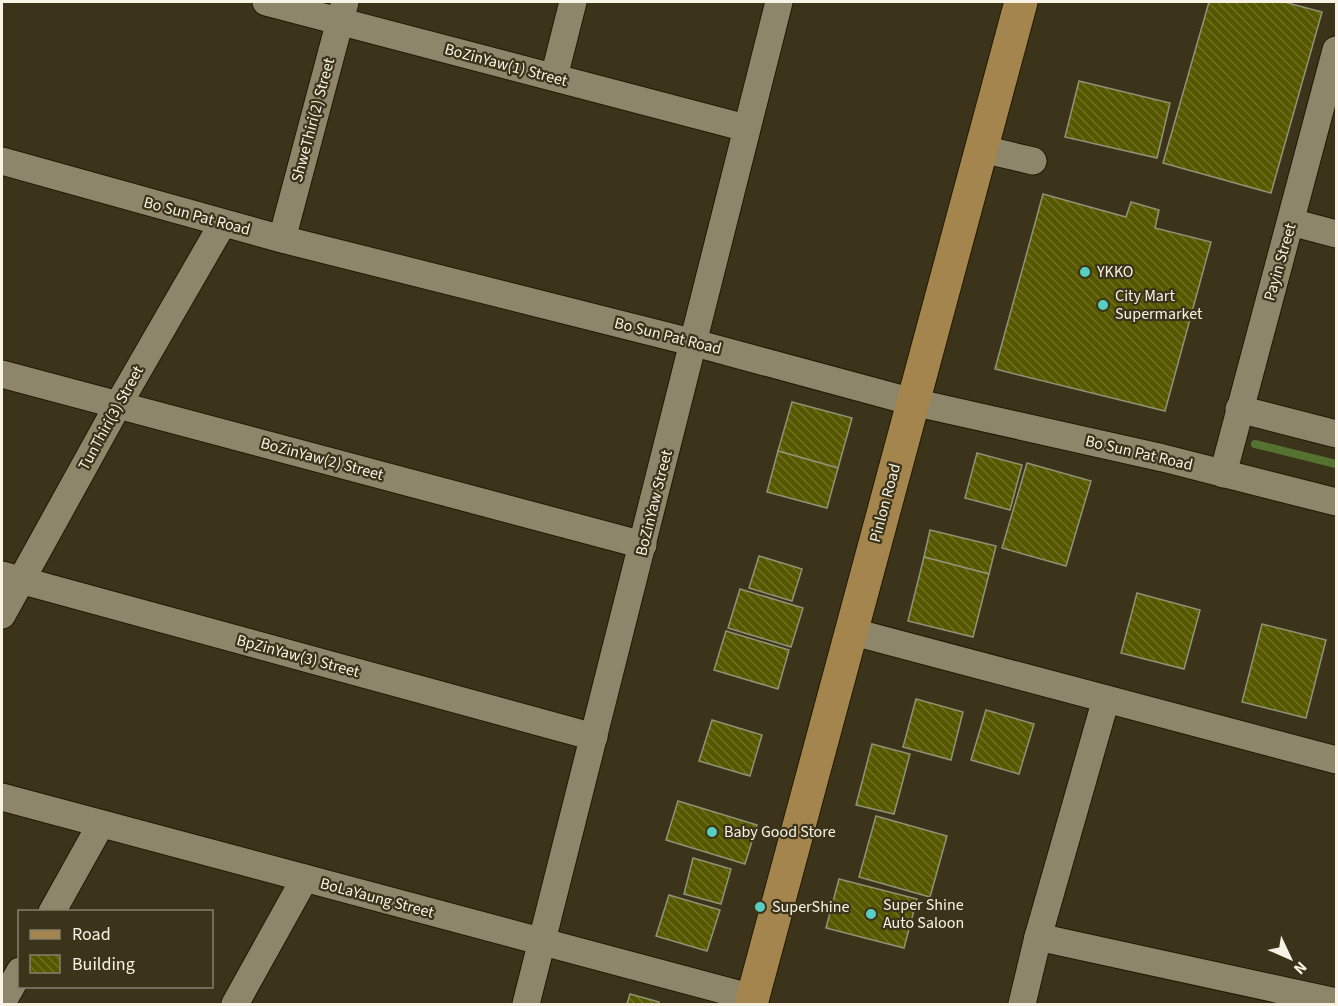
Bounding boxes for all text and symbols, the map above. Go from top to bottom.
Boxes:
street label: BoZinYaw(1) Street [442,38,570,92]
street label: ShweThiri(2) Street [286,55,340,185]
street label: Bo Sun Pat Road [141,191,253,241]
street label: Payin Street [1258,220,1302,303]
place label: YKKO [1096,261,1133,283]
marker: YKKO [1078,265,1092,279]
place label: City Mart Supermarket [1115,285,1203,325]
marker: City Mart Supermarket [1096,298,1110,312]
street label: Bo Sun Pat Road [612,312,724,360]
street label: TunThiri(3) Street [73,361,149,474]
street label: Bo Sun Pat Road [1083,430,1195,476]
street label: BoZinYaw(2) Street [258,432,386,486]
street label: BoZinYaw Street [630,447,678,558]
street label: Pinlon Road [864,461,906,545]
street label: BpZinYaw(3) Street [234,629,362,683]
place label: Baby Good Store [724,821,836,843]
marker: Baby Good Store [705,825,719,839]
street label: BoLaYaung Street [318,872,437,924]
place label: Super Shine Auto Saloon [883,894,964,934]
place label: SuperShine [772,896,850,918]
marker: SuperShine [753,900,767,914]
marker: Super Shine Auto Saloon [864,907,878,921]
legend [18,910,213,988]
text: Road [72,922,111,947]
north arrow [1260,928,1320,988]
text: Building [72,952,135,977]
text: N [1288,956,1312,979]

